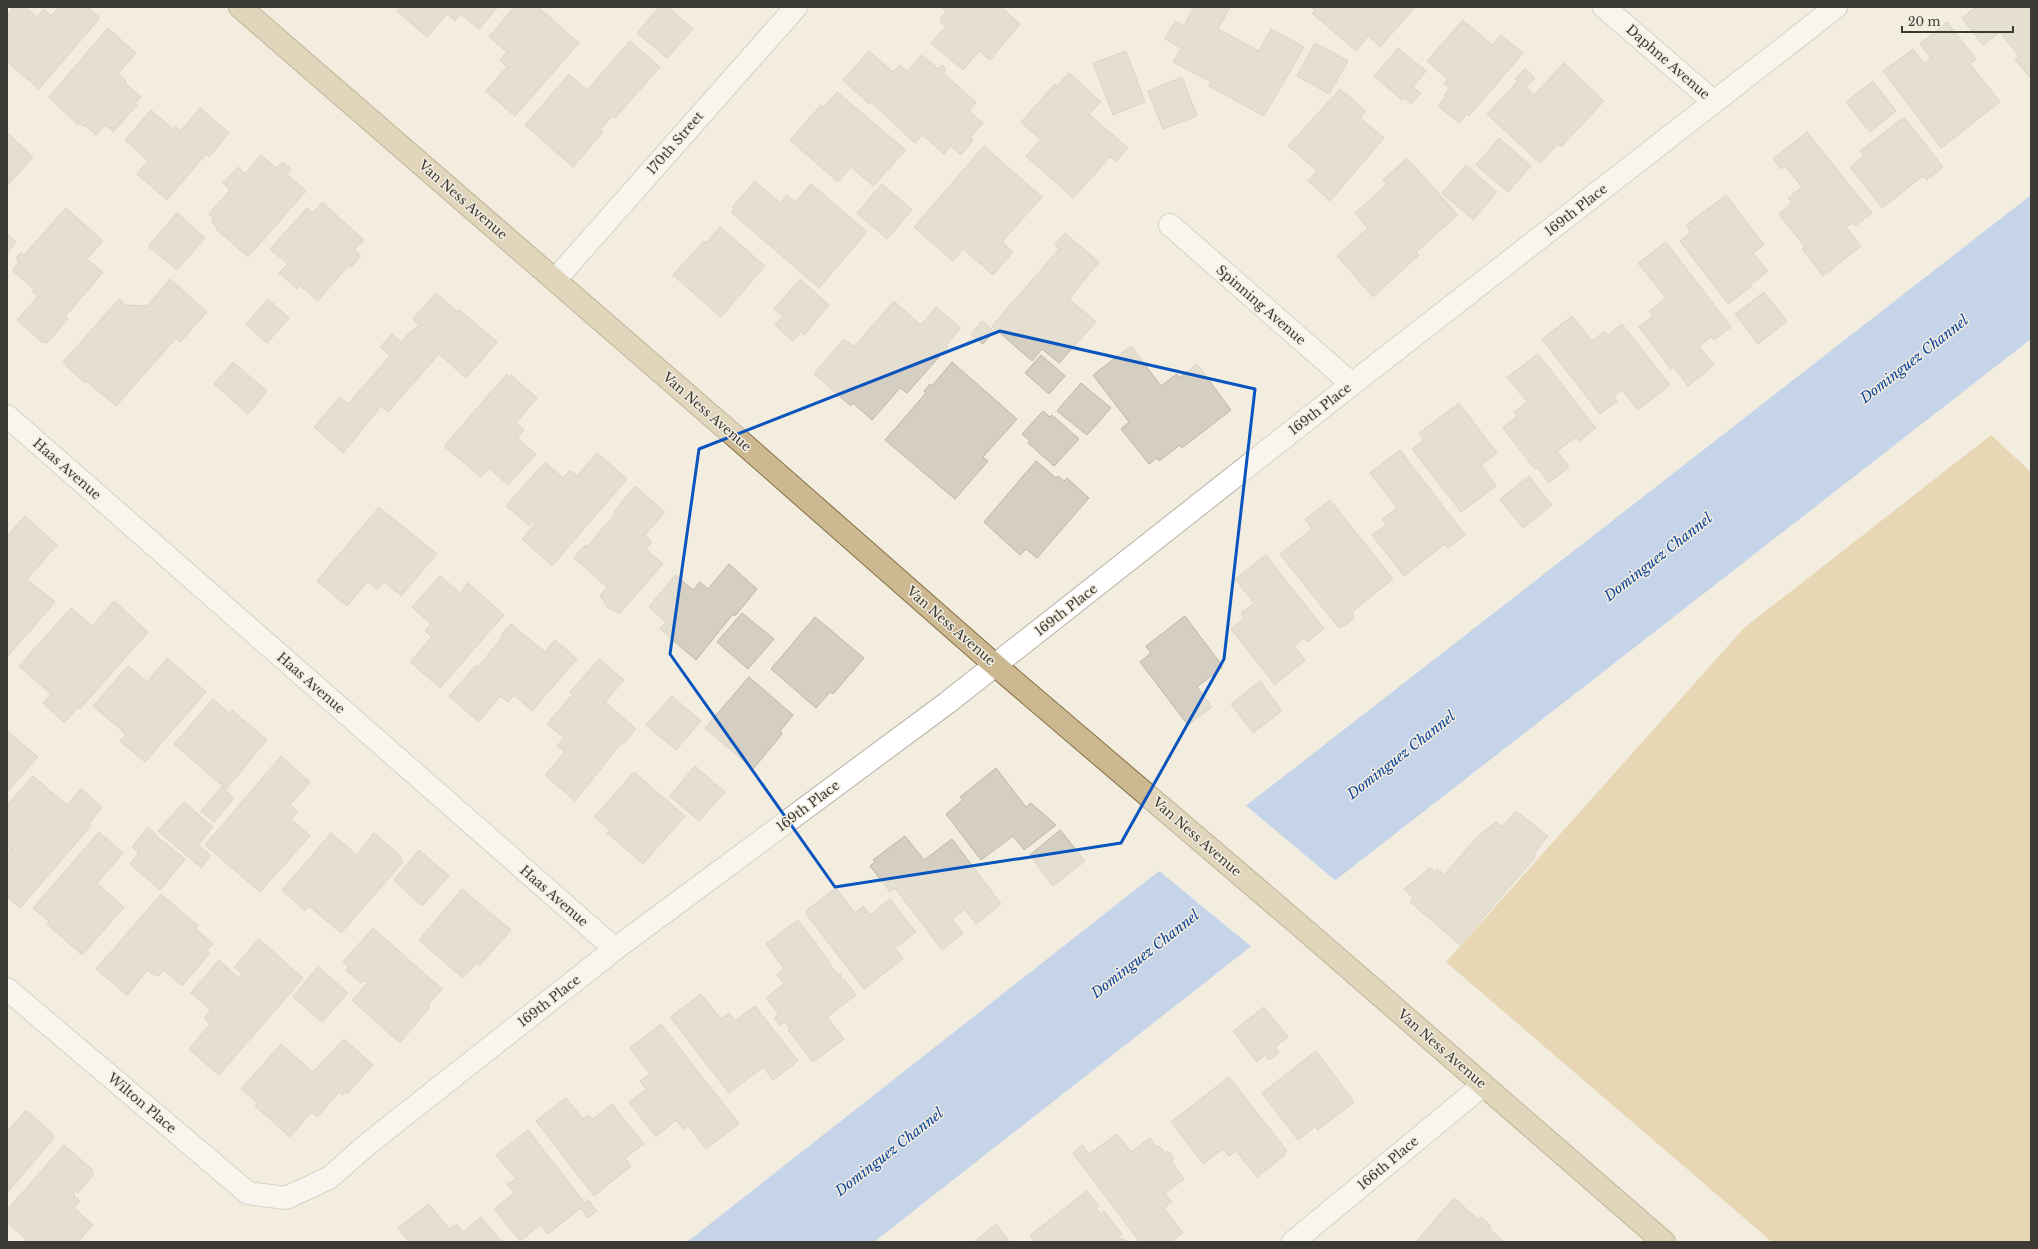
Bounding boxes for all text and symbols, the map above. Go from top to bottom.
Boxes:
scale bar [1902,8,2013,34]
text: 20 m [1908,14,1940,29]
street label: Daphne Avenue [1623,21,1713,103]
street label: 170th Street [643,108,707,178]
street label: Van Ness Avenue [414,156,511,243]
street label: 169th Place [1541,180,1611,240]
street label: Spinning Avenue [1213,261,1309,349]
water label: Dominguez Channel [1855,311,1972,407]
street label: Van Ness Avenue [658,368,755,455]
street label: 169th Place [1285,379,1355,439]
street label: Haas Avenue [29,435,105,503]
water label: Dominguez Channel [1599,509,1716,605]
street label: 169th Place [1031,580,1101,640]
street label: Van Ness Avenue [902,582,999,669]
street label: Haas Avenue [273,649,349,717]
water label: Dominguez Channel [1342,707,1459,803]
street label: 169th Place [773,777,843,835]
street label: Van Ness Avenue [1148,793,1245,880]
street label: Haas Avenue [516,862,592,930]
water label: Dominguez Channel [1086,906,1203,1002]
street label: 169th Place [514,971,584,1031]
street label: Van Ness Avenue [1393,1005,1490,1092]
street label: Wilton Place [103,1069,180,1137]
water label: Dominguez Channel [830,1104,947,1200]
street label: 166th Place [1354,1132,1422,1194]

